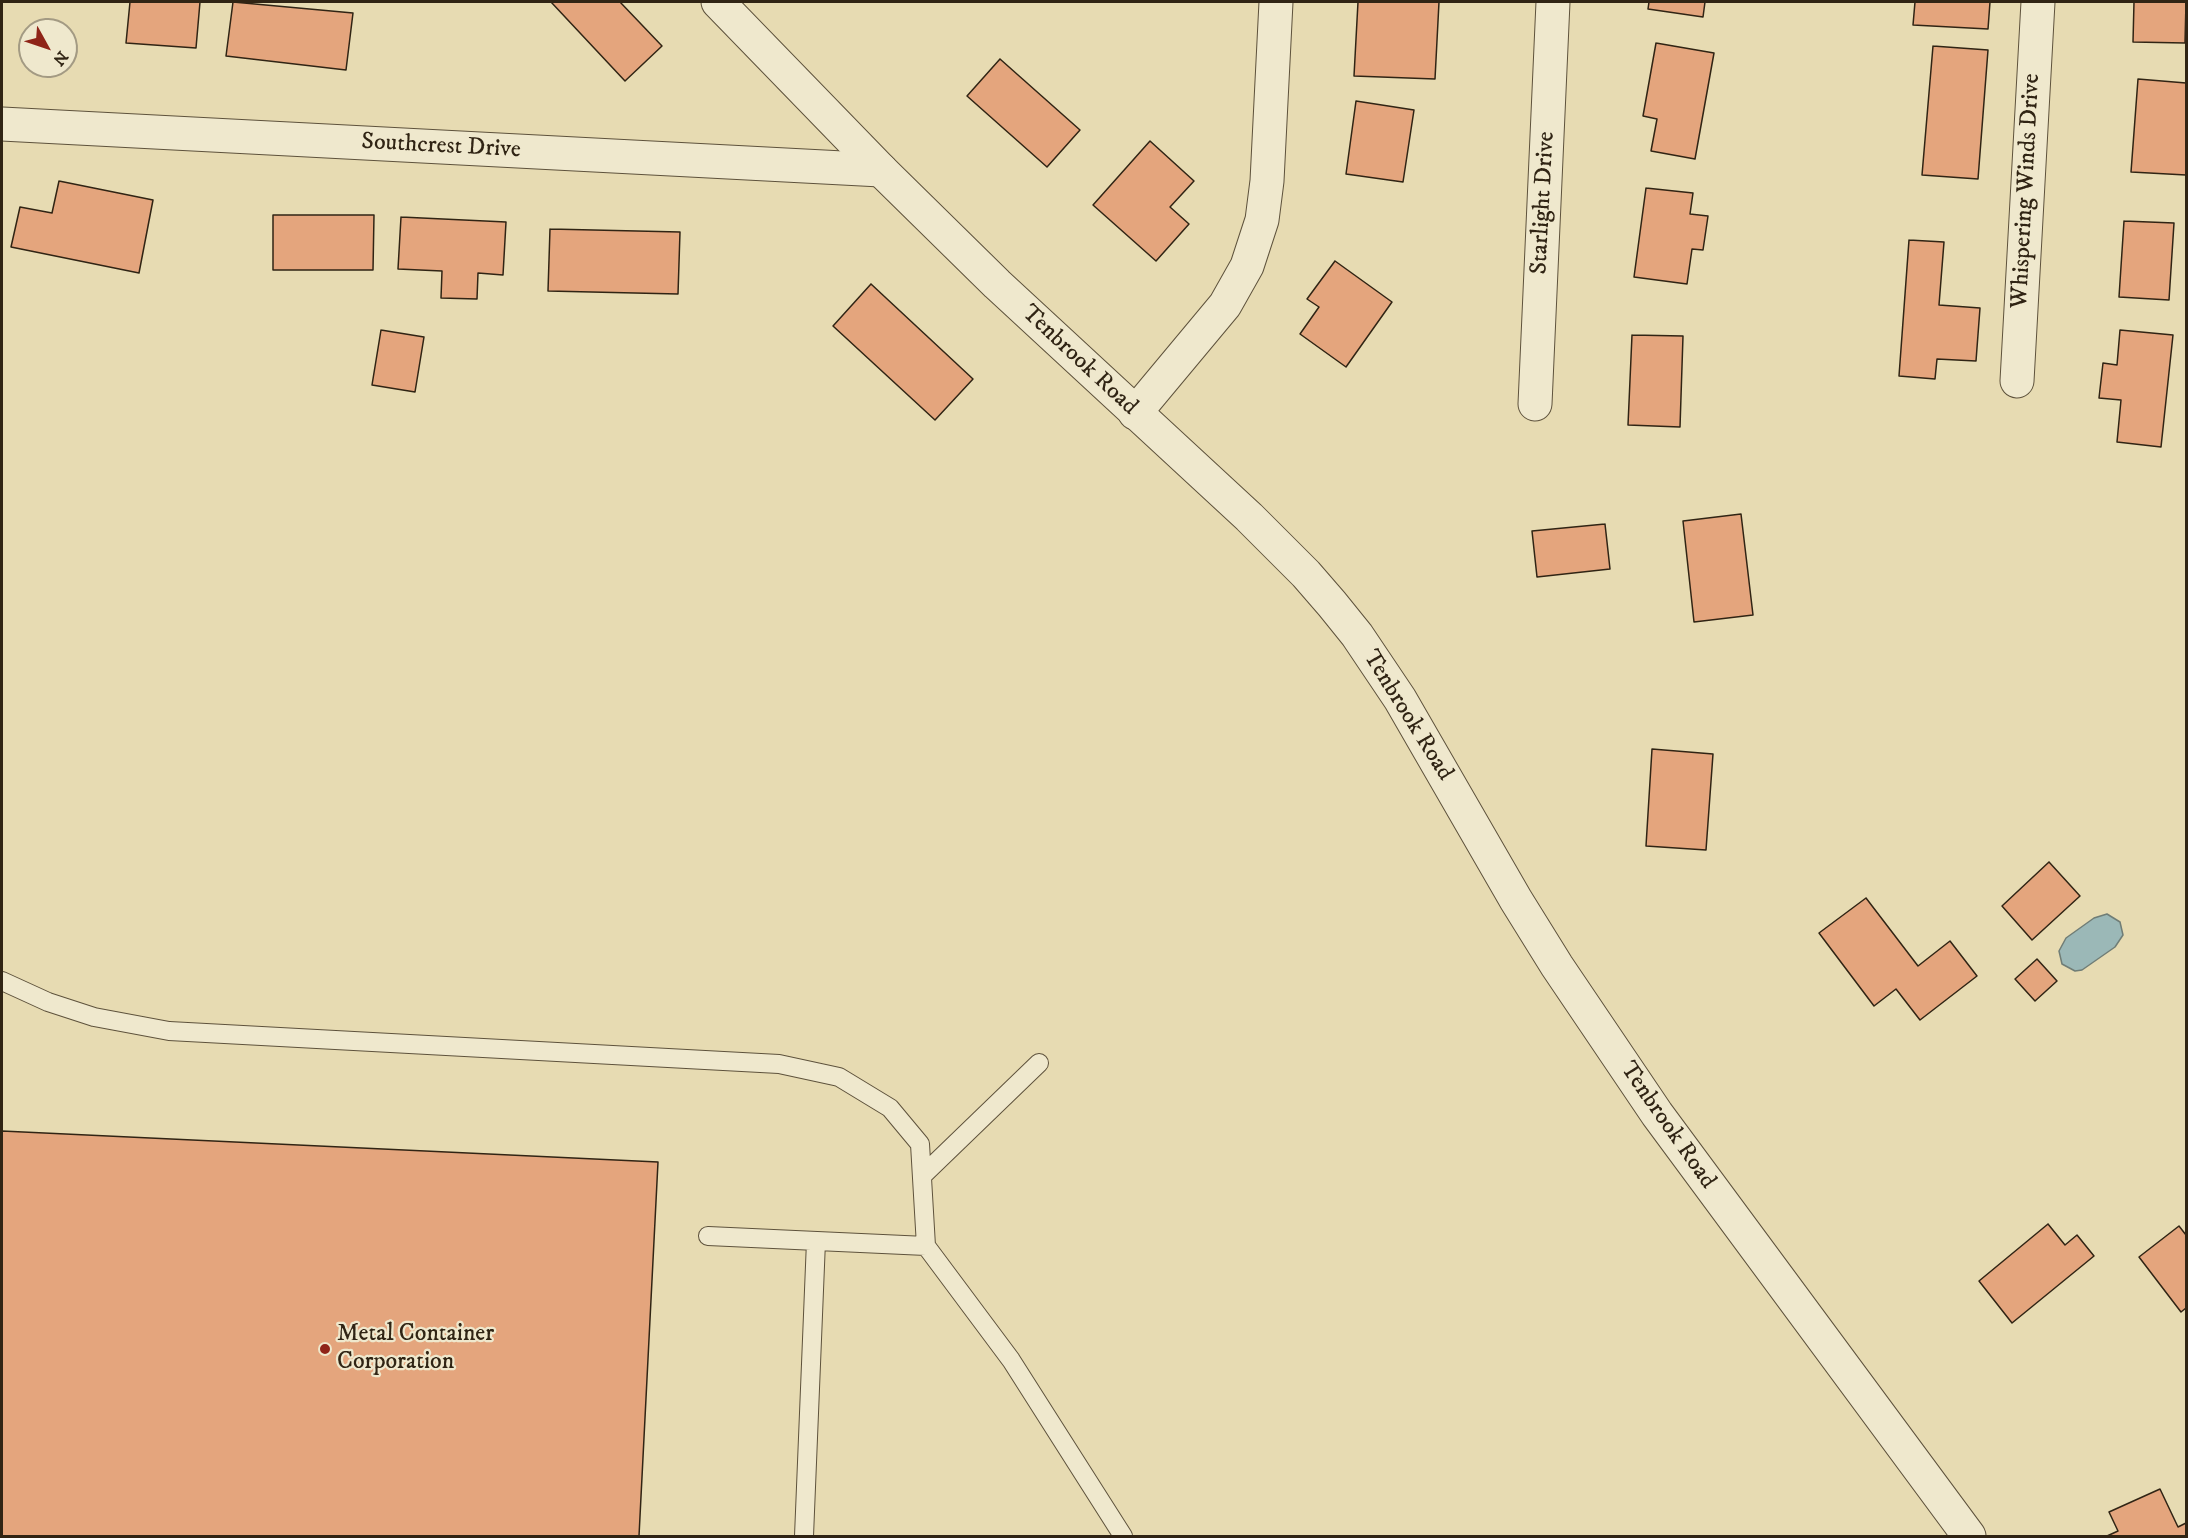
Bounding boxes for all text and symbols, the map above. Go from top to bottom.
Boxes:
north arrow [18,18,78,78]
text: N [48,47,72,70]
street label: Whispering Winds Drive [2006,73,2048,309]
street label: Southcrest Drive [361,128,521,166]
street label: Starlight Drive [1526,131,1562,275]
street label: Tenbrook Road [1015,300,1143,422]
street label: Tenbrook Road [1355,645,1459,787]
street label: Tenbrook Road [1613,1057,1721,1195]
place label: Metal Container Corporation [337,1321,494,1377]
marker: Metal Container Corporation [318,1342,332,1356]

